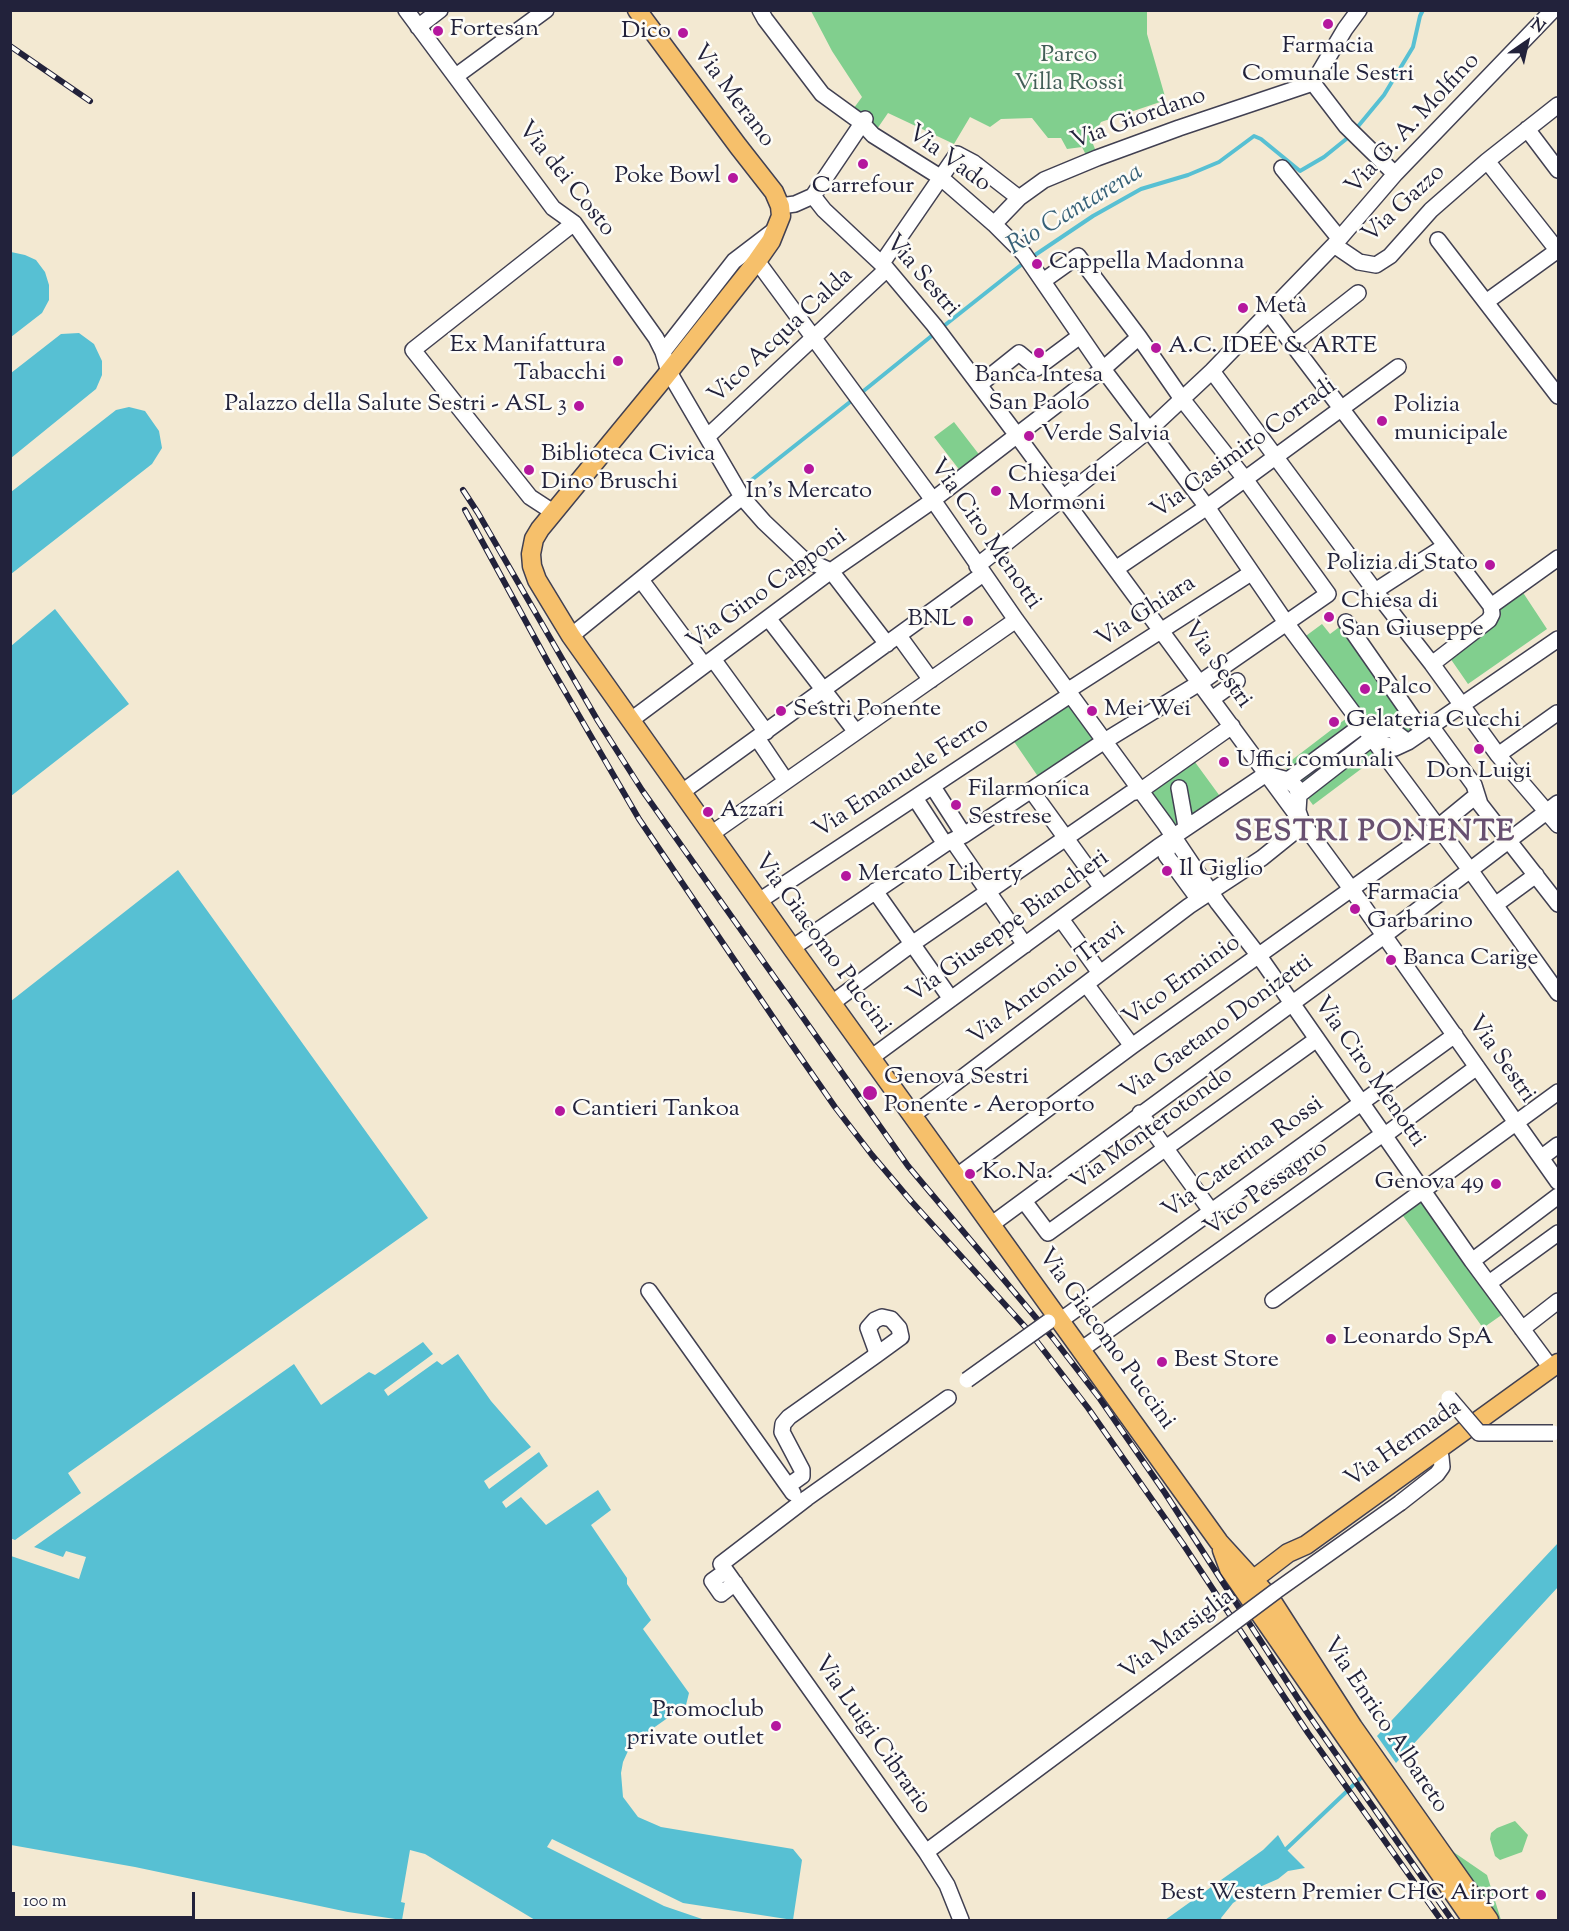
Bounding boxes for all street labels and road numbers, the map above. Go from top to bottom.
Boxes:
street label: Via Merano [684,40,780,154]
street label: Via G. A. Molfino [1341,48,1487,202]
street label: Via Giordano [1068,82,1210,158]
street label: Via dei Costo [510,117,620,243]
street label: Via Vado [901,120,995,200]
street label: Via Gazzo [1358,159,1452,251]
street label: Via Sestri [877,230,965,324]
street label: Vico Acqua Calda [704,263,860,411]
street label: Via Casimiro Corradi [1147,373,1343,527]
street label: Via Ciro Menotti [921,454,1047,616]
street label: Via Gino Capponi [683,524,853,658]
street label: Via Ghiara [1092,570,1202,656]
street label: Via Sestri [1175,617,1257,715]
street label: Via Emanuele Ferro [809,712,995,846]
street label: Via Giuseppe Biancheri [902,845,1116,1011]
street label: Via Giacomo Puccini [746,849,896,1041]
street label: Via Antonio Travi [964,917,1132,1053]
street label: Vico Erminio [1119,930,1247,1034]
street label: Via Gaetano Donizetti [1116,950,1320,1108]
street label: Via Ciro Menotti [1305,992,1431,1154]
street label: Via Sestri [1460,1011,1540,1109]
street label: Via Monterotondo [1067,1062,1239,1198]
street label: Via Caterina Rossi [1158,1091,1330,1227]
street label: Vico Pessagno [1200,1136,1334,1244]
street label: Via Giacomo Puccini [1030,1244,1180,1436]
street label: Via Hermada [1340,1394,1468,1496]
street label: Via Marsiglia [1115,1584,1241,1688]
street label: Via Enrico Albareto [1315,1633,1453,1819]
street label: Via Luigi Cibrario [806,1651,936,1821]

